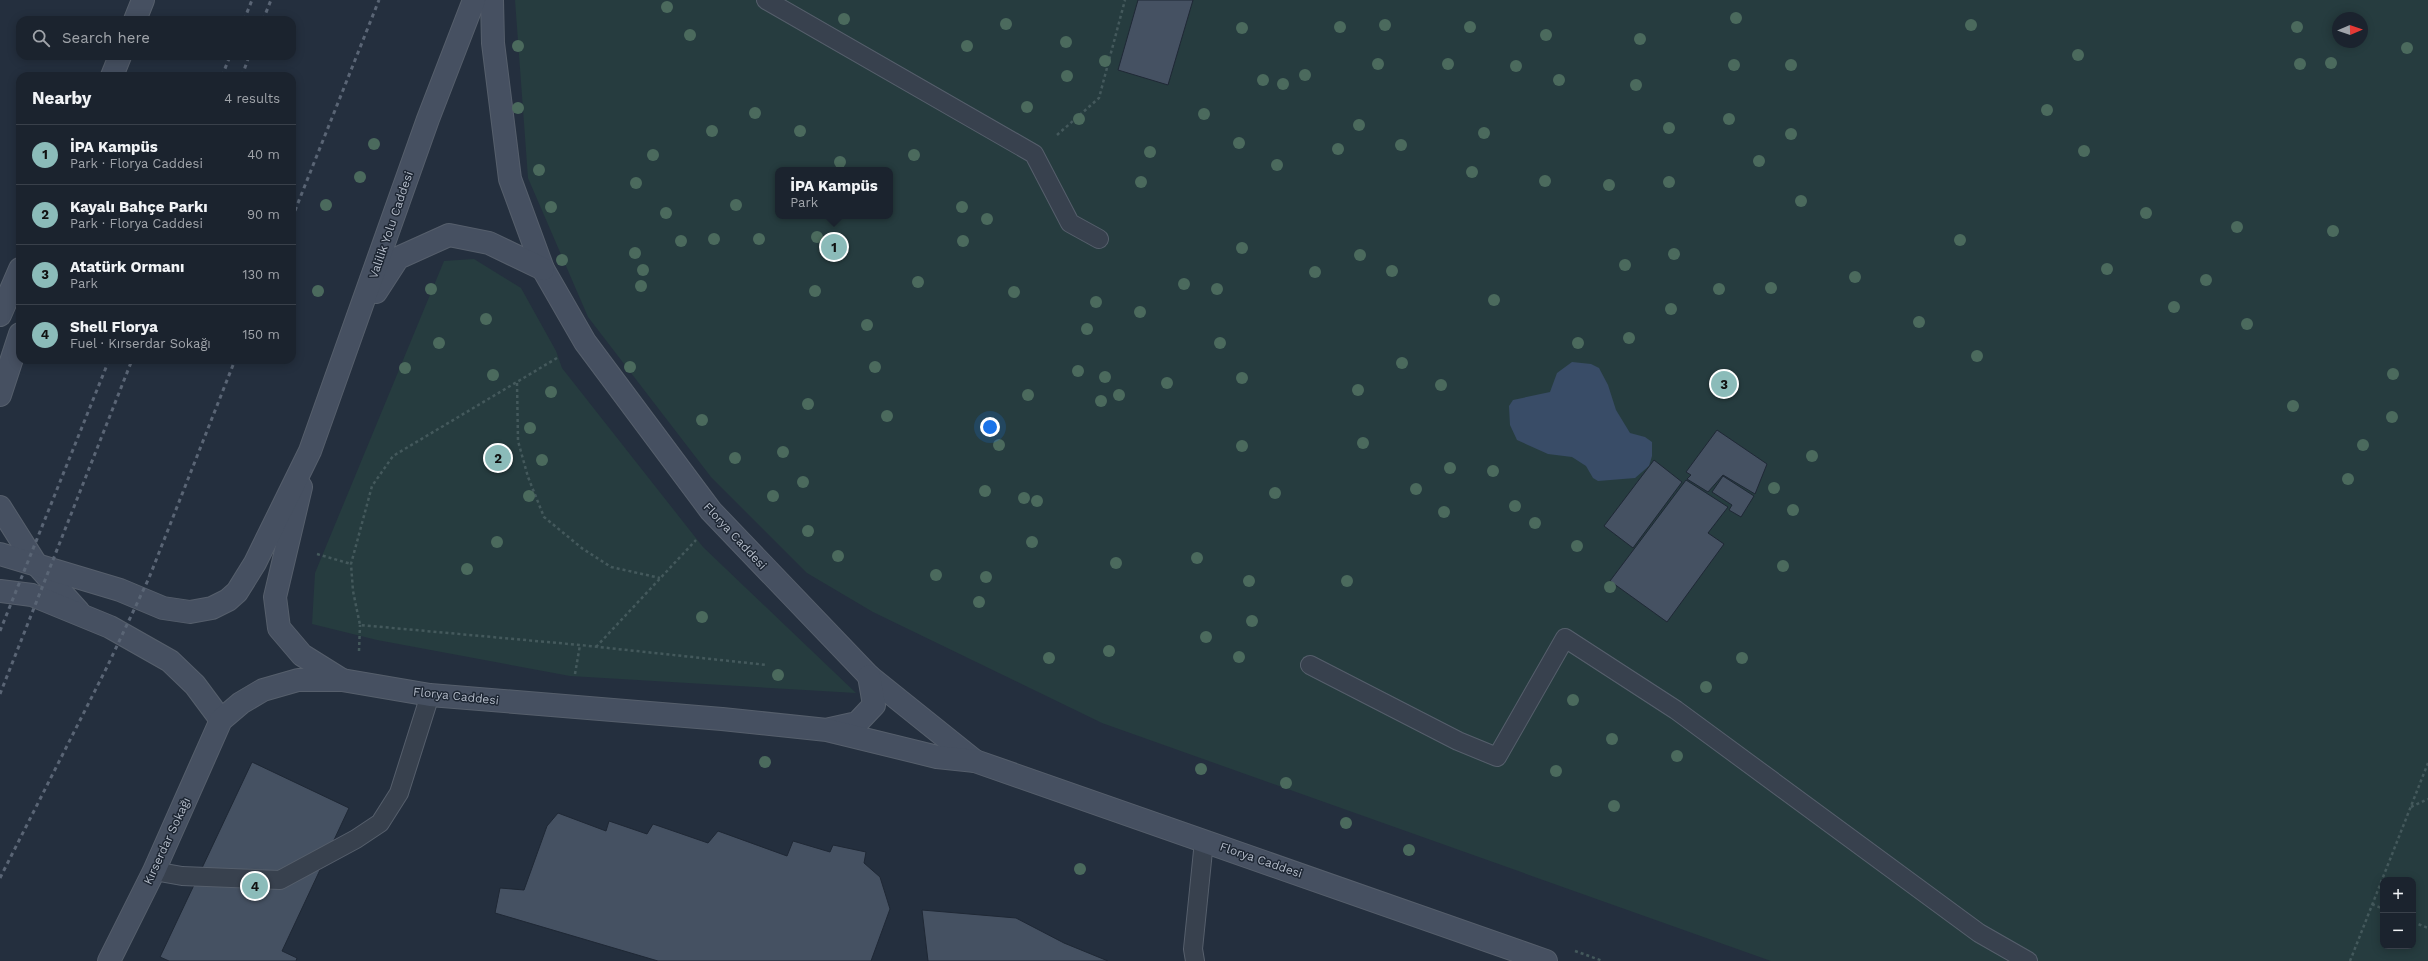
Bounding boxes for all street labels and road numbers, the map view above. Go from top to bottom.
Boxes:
street label: Valilik Yolu Caddesi [366,169,416,281]
street label: Florya Caddesi [700,500,770,572]
street label: Florya Caddesi [412,685,500,707]
street label: Kırserdar Sokağı [141,795,193,887]
street label: Florya Caddesi [1218,839,1304,881]

